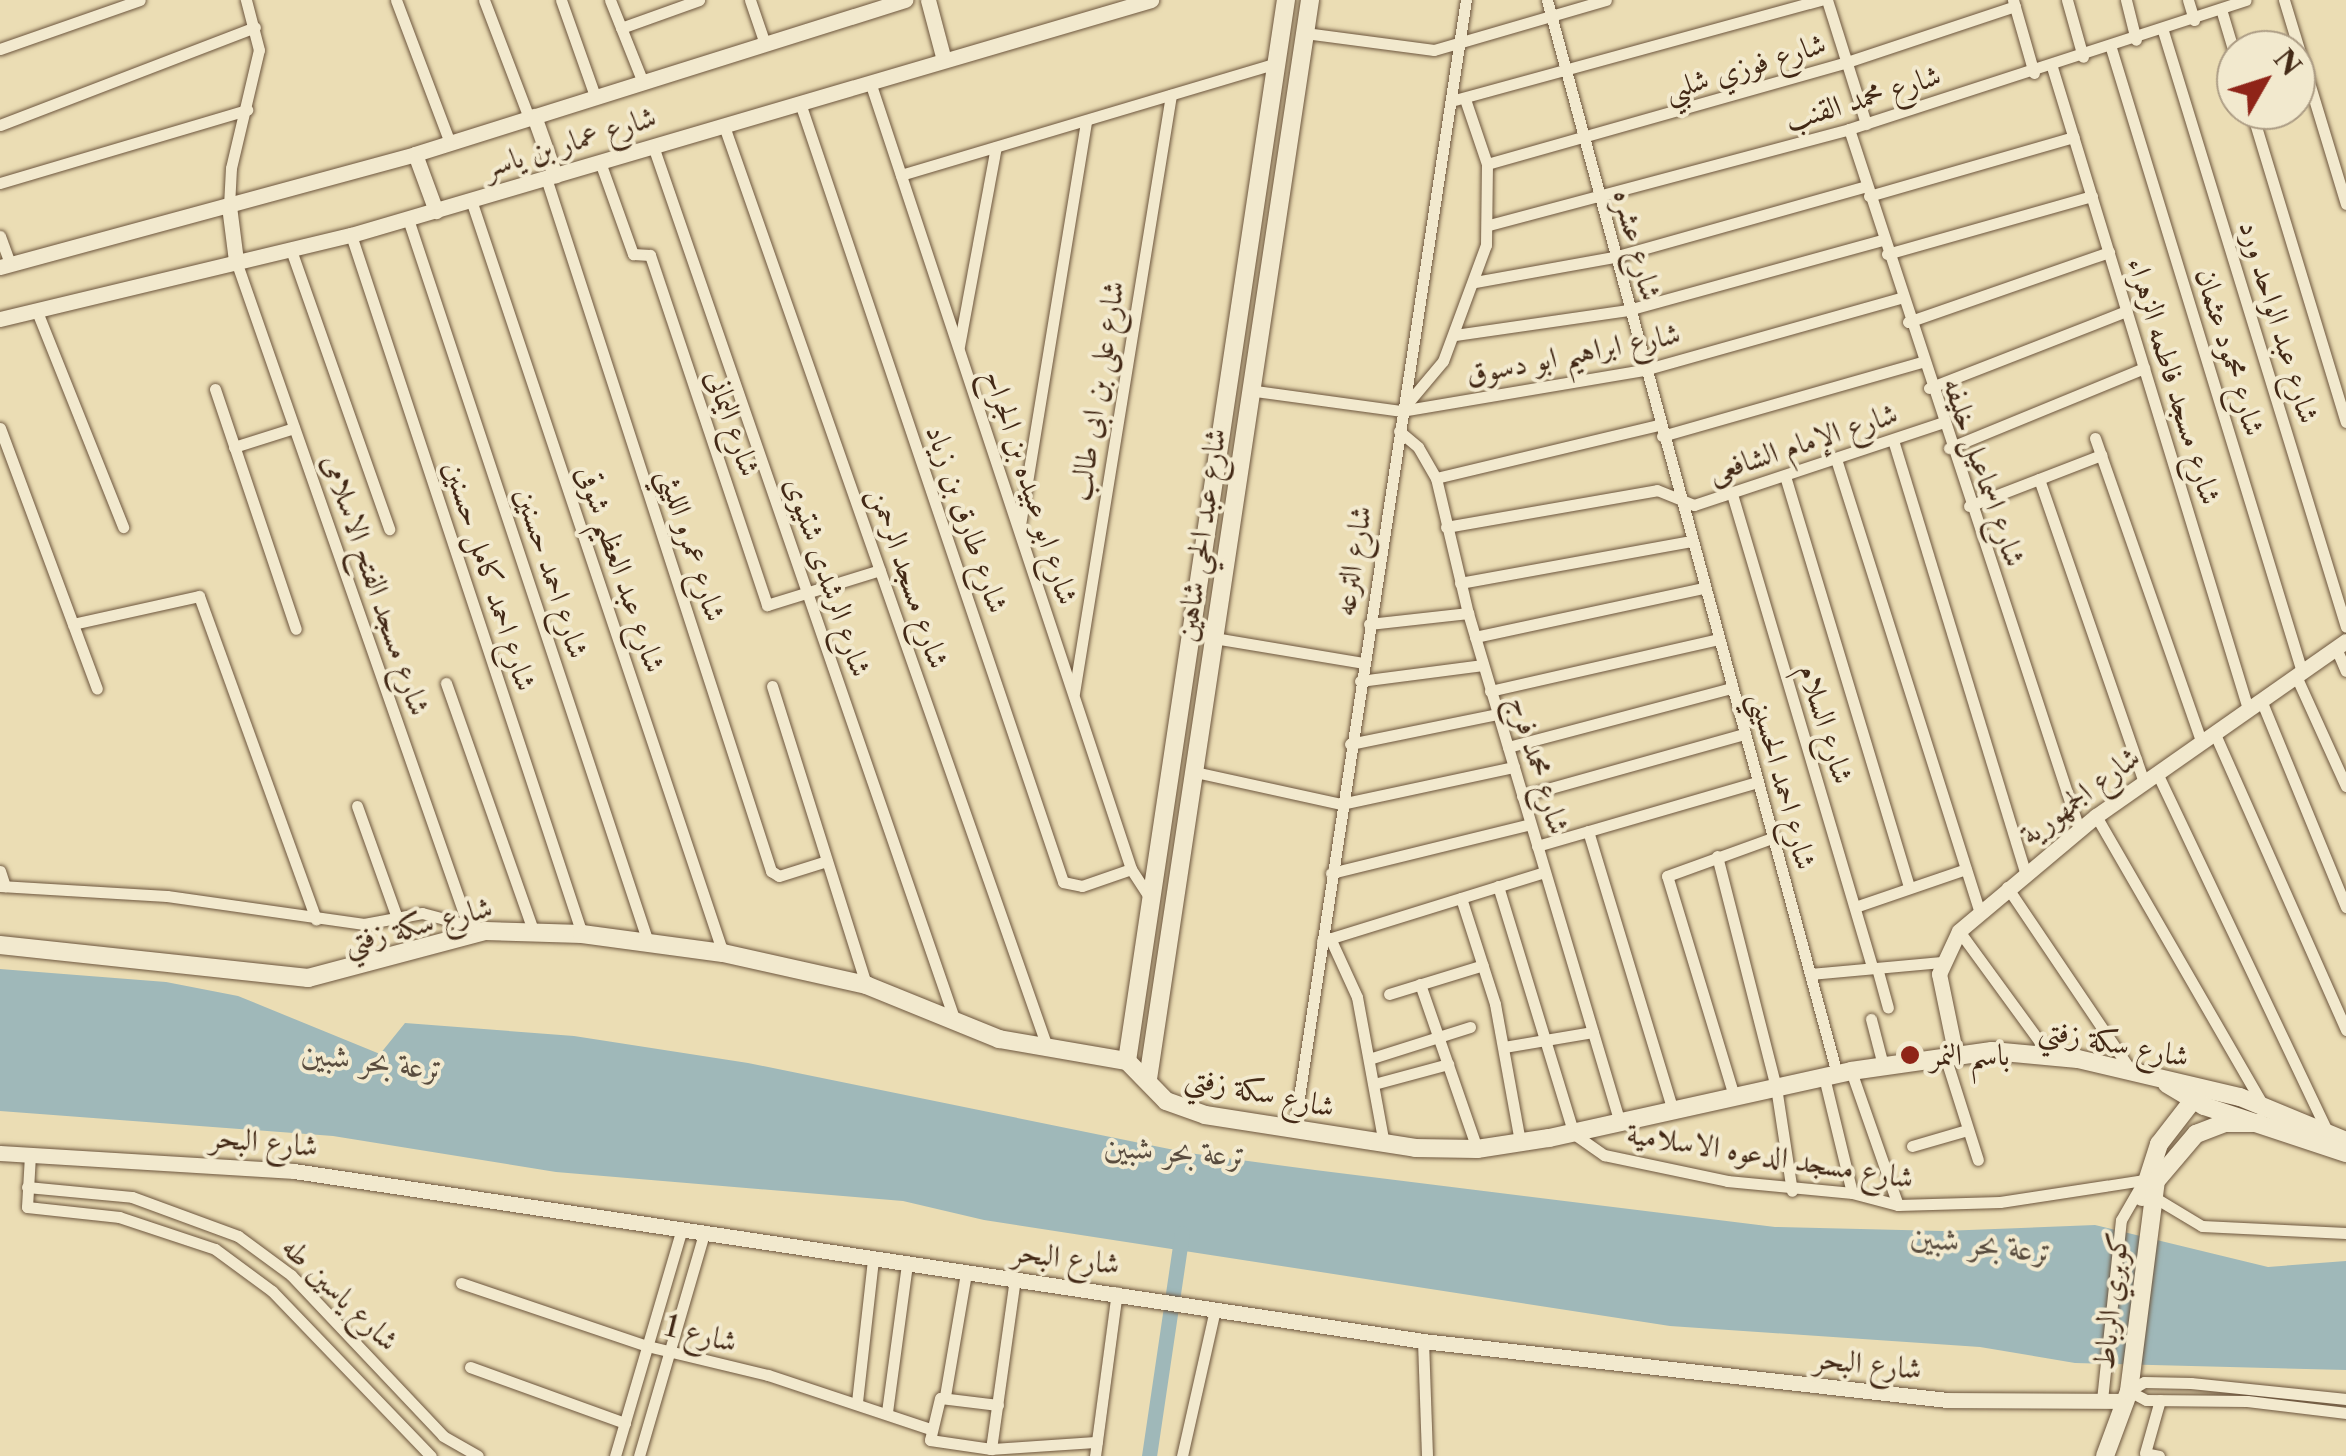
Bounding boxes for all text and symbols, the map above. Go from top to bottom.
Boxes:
street label: شارع فوزي شلبي [1660,25,1830,109]
north arrow [2216,30,2316,130]
text: N [2267,42,2309,83]
street label: شارع محمد القنب [1781,57,1945,139]
street label: شارع عمار بن ياسر [480,99,660,185]
street label: شارع عشره [1605,186,1669,304]
street label: شارع عبد الواحد ورد [2231,216,2327,428]
street label: شارع مسجد فاطمه الزهراء [2119,253,2229,509]
street label: شارع محمود عثمان [2187,264,2273,440]
street label: شارع على بن ابى طالب [1062,278,1132,504]
street label: شارع ابراهيم ابو دسوق [1463,316,1683,392]
street label: شارع اليمانى [698,365,768,481]
street label: شارع ابو عبيده بن الجراح [976,365,1086,609]
street label: شارع اسماعيل خليفه [1935,373,2033,571]
street label: شارع الإمام الشافعى [1704,395,1902,491]
street label: شارع طارق بن زياد [918,420,1016,618]
street label: شارع عبد الحي شاهين [1168,426,1234,644]
street label: شارع مسجد الفتح الاسلامى [314,450,438,720]
street label: شارع احمد كامل حسنين [436,456,544,696]
street label: شارع عبد العظيم شوقى [569,461,673,677]
street label: شارع عمرو الليثي [650,464,734,626]
street label: شارع الرشدى شتيوى [777,472,879,682]
street label: شارع احمد حسنين [507,483,597,663]
street label: شارع مسجد الرحمن [861,483,957,673]
street label: شارع الترعه [1327,503,1379,619]
street label: شارع السلام [1791,660,1861,788]
street label: شارع احمد الحسيني [1742,688,1824,874]
street label: شارع محمد فرج [1501,691,1577,839]
street label: شارع الجمهورية [2013,739,2147,853]
street label: شارع سكة زفتي [340,889,496,961]
street label: شارع سكة زفتي [2036,1011,2192,1075]
water label: ترعة بحر شبين [299,1033,447,1089]
place label: باسم النمر [1930,1037,2010,1073]
marker: باسم النمر [1899,1044,1921,1066]
street label: شارع سكة زفتي [1182,1059,1338,1125]
street label: شارع مسجد الدعوه الاسلامية [1624,1116,1916,1196]
street label: شارع البحر [209,1119,319,1165]
water label: ترعة بحر شبين [1103,1127,1249,1175]
water label: ترعة بحر شبين [1908,1216,2056,1272]
street label: شارع ياسين طه [274,1229,406,1359]
street label: كوبري الرباط [2086,1230,2136,1372]
street label: شارع البحر [1010,1234,1122,1282]
street label: شارع 1 [661,1308,741,1360]
street label: شارع البحر [1813,1340,1923,1388]

